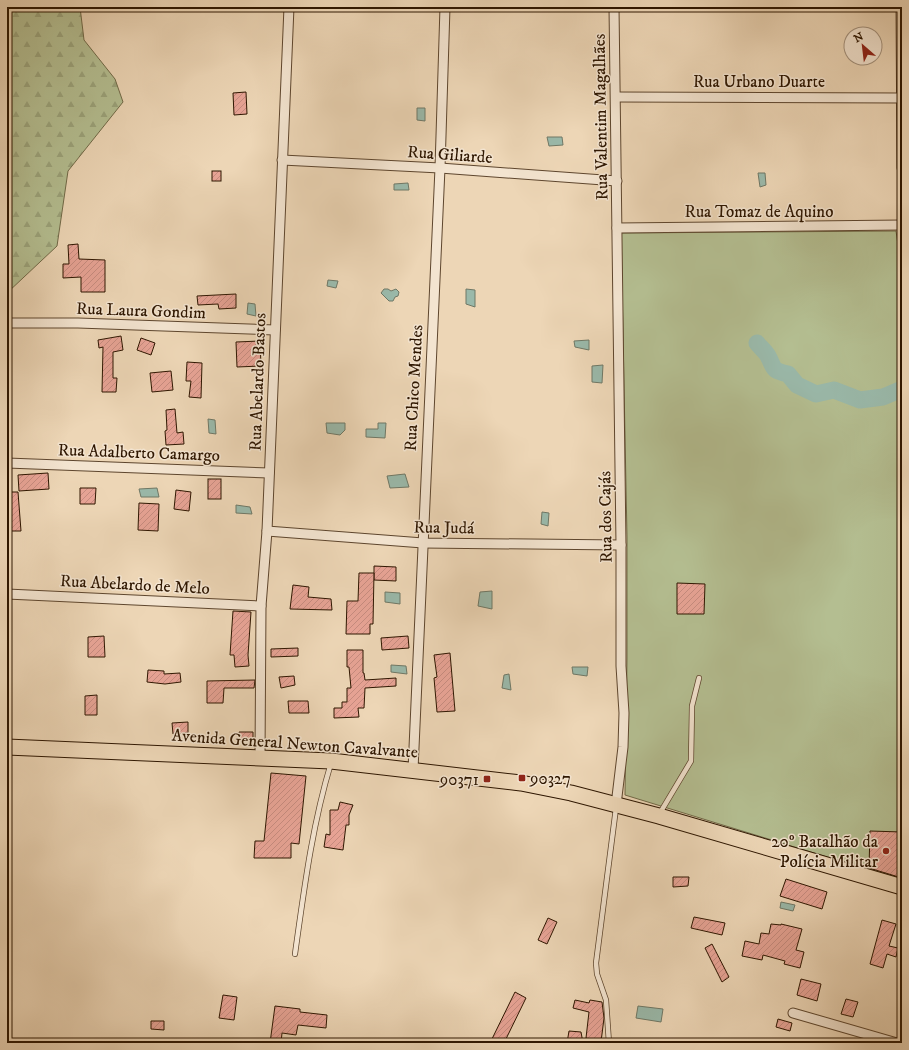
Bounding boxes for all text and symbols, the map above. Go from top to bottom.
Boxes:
north arrow [843,26,883,66]
text: N [852,30,866,46]
street label: Rua Valentim Magalhães [589,33,613,200]
street label: Rua Urbano Duarte [693,71,825,93]
street label: Rua Giliarde [407,141,493,169]
street label: Rua Tomaz de Aquino [685,201,833,223]
street label: Rua Laura Gondim [76,298,206,324]
street label: Rua Abelardo Bastos [245,312,271,452]
street label: Rua Chico Mendes [400,324,428,452]
street label: Rua Adalberto Camargo [58,439,220,467]
street label: Rua dos Cajás [594,470,618,563]
street label: Rua Judá [413,516,475,540]
street label: Rua Abelardo de Melo [59,570,210,600]
street label: Avenida General Newton Cavalvante [171,724,419,764]
place label: 90327 [529,768,571,790]
place label: 90371 [439,769,479,791]
marker: 90327 [517,773,527,783]
marker: 90371 [482,774,492,784]
place label: 20º Batalhão da Polícia Militar [771,831,879,873]
marker: 20º Batalhão da Polícia Militar [881,846,891,856]

